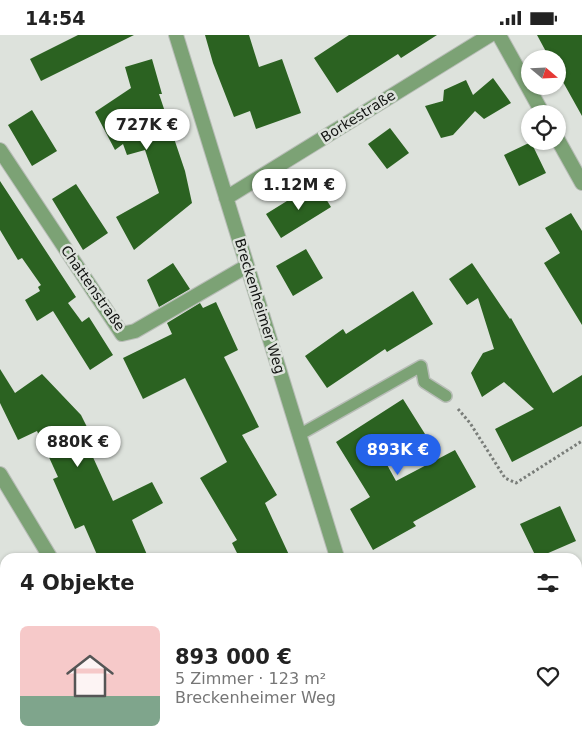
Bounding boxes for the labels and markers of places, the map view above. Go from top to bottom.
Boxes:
pin: 727K € [106,109,188,151]
pin: 1.12M € [253,169,345,211]
pin: 880K € [37,425,119,468]
pin: 893K € [357,433,439,476]

